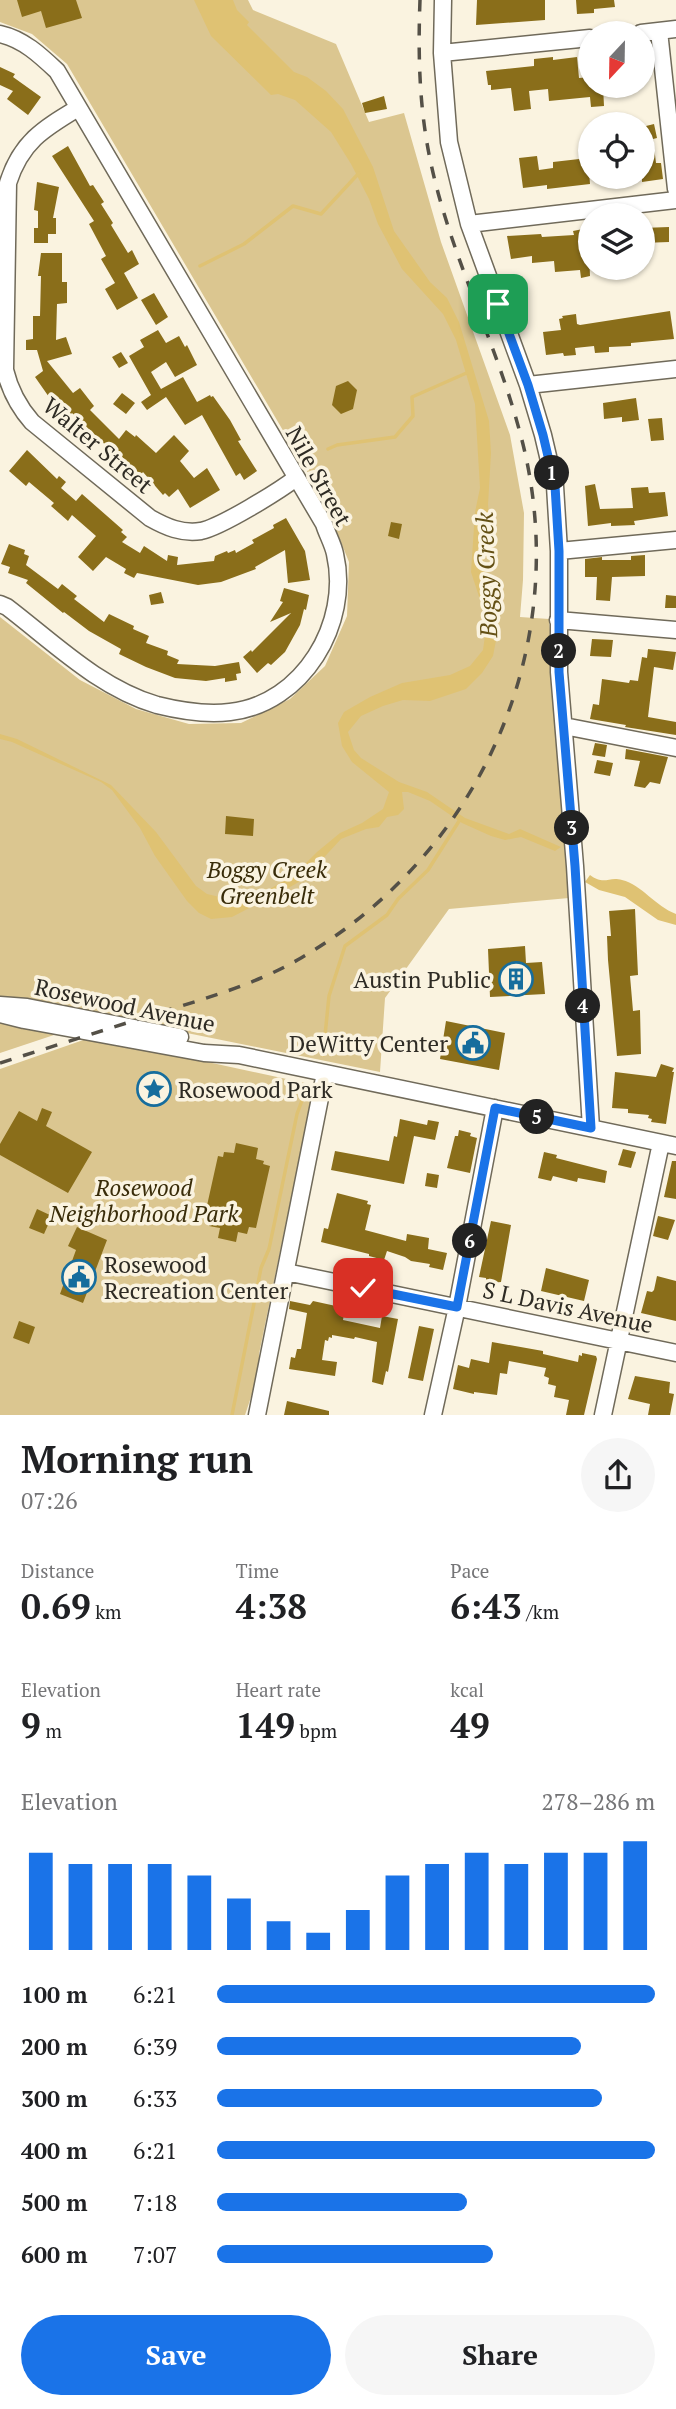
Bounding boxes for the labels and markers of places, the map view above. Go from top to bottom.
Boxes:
pin [468,274,528,334]
pin: 1 [534,456,570,490]
pin: 2 [542,634,576,668]
pin: 3 [554,810,590,846]
building icon: Austin Public [497,960,535,998]
place label: Austin Public [353,964,491,995]
pin: 4 [566,988,600,1024]
public building icon: DeWitty Center [454,1024,492,1062]
place label: DeWitty Center [289,1028,448,1059]
place icon: Rosewood Park [135,1070,173,1108]
place label: Rosewood Park [178,1074,333,1105]
pin: 5 [520,1100,554,1134]
pin: 6 [452,1224,488,1258]
place label: Rosewood Recreation Center [104,1249,289,1306]
public building icon: Rosewood Recreation Center [60,1258,98,1296]
pin [333,1258,393,1318]

